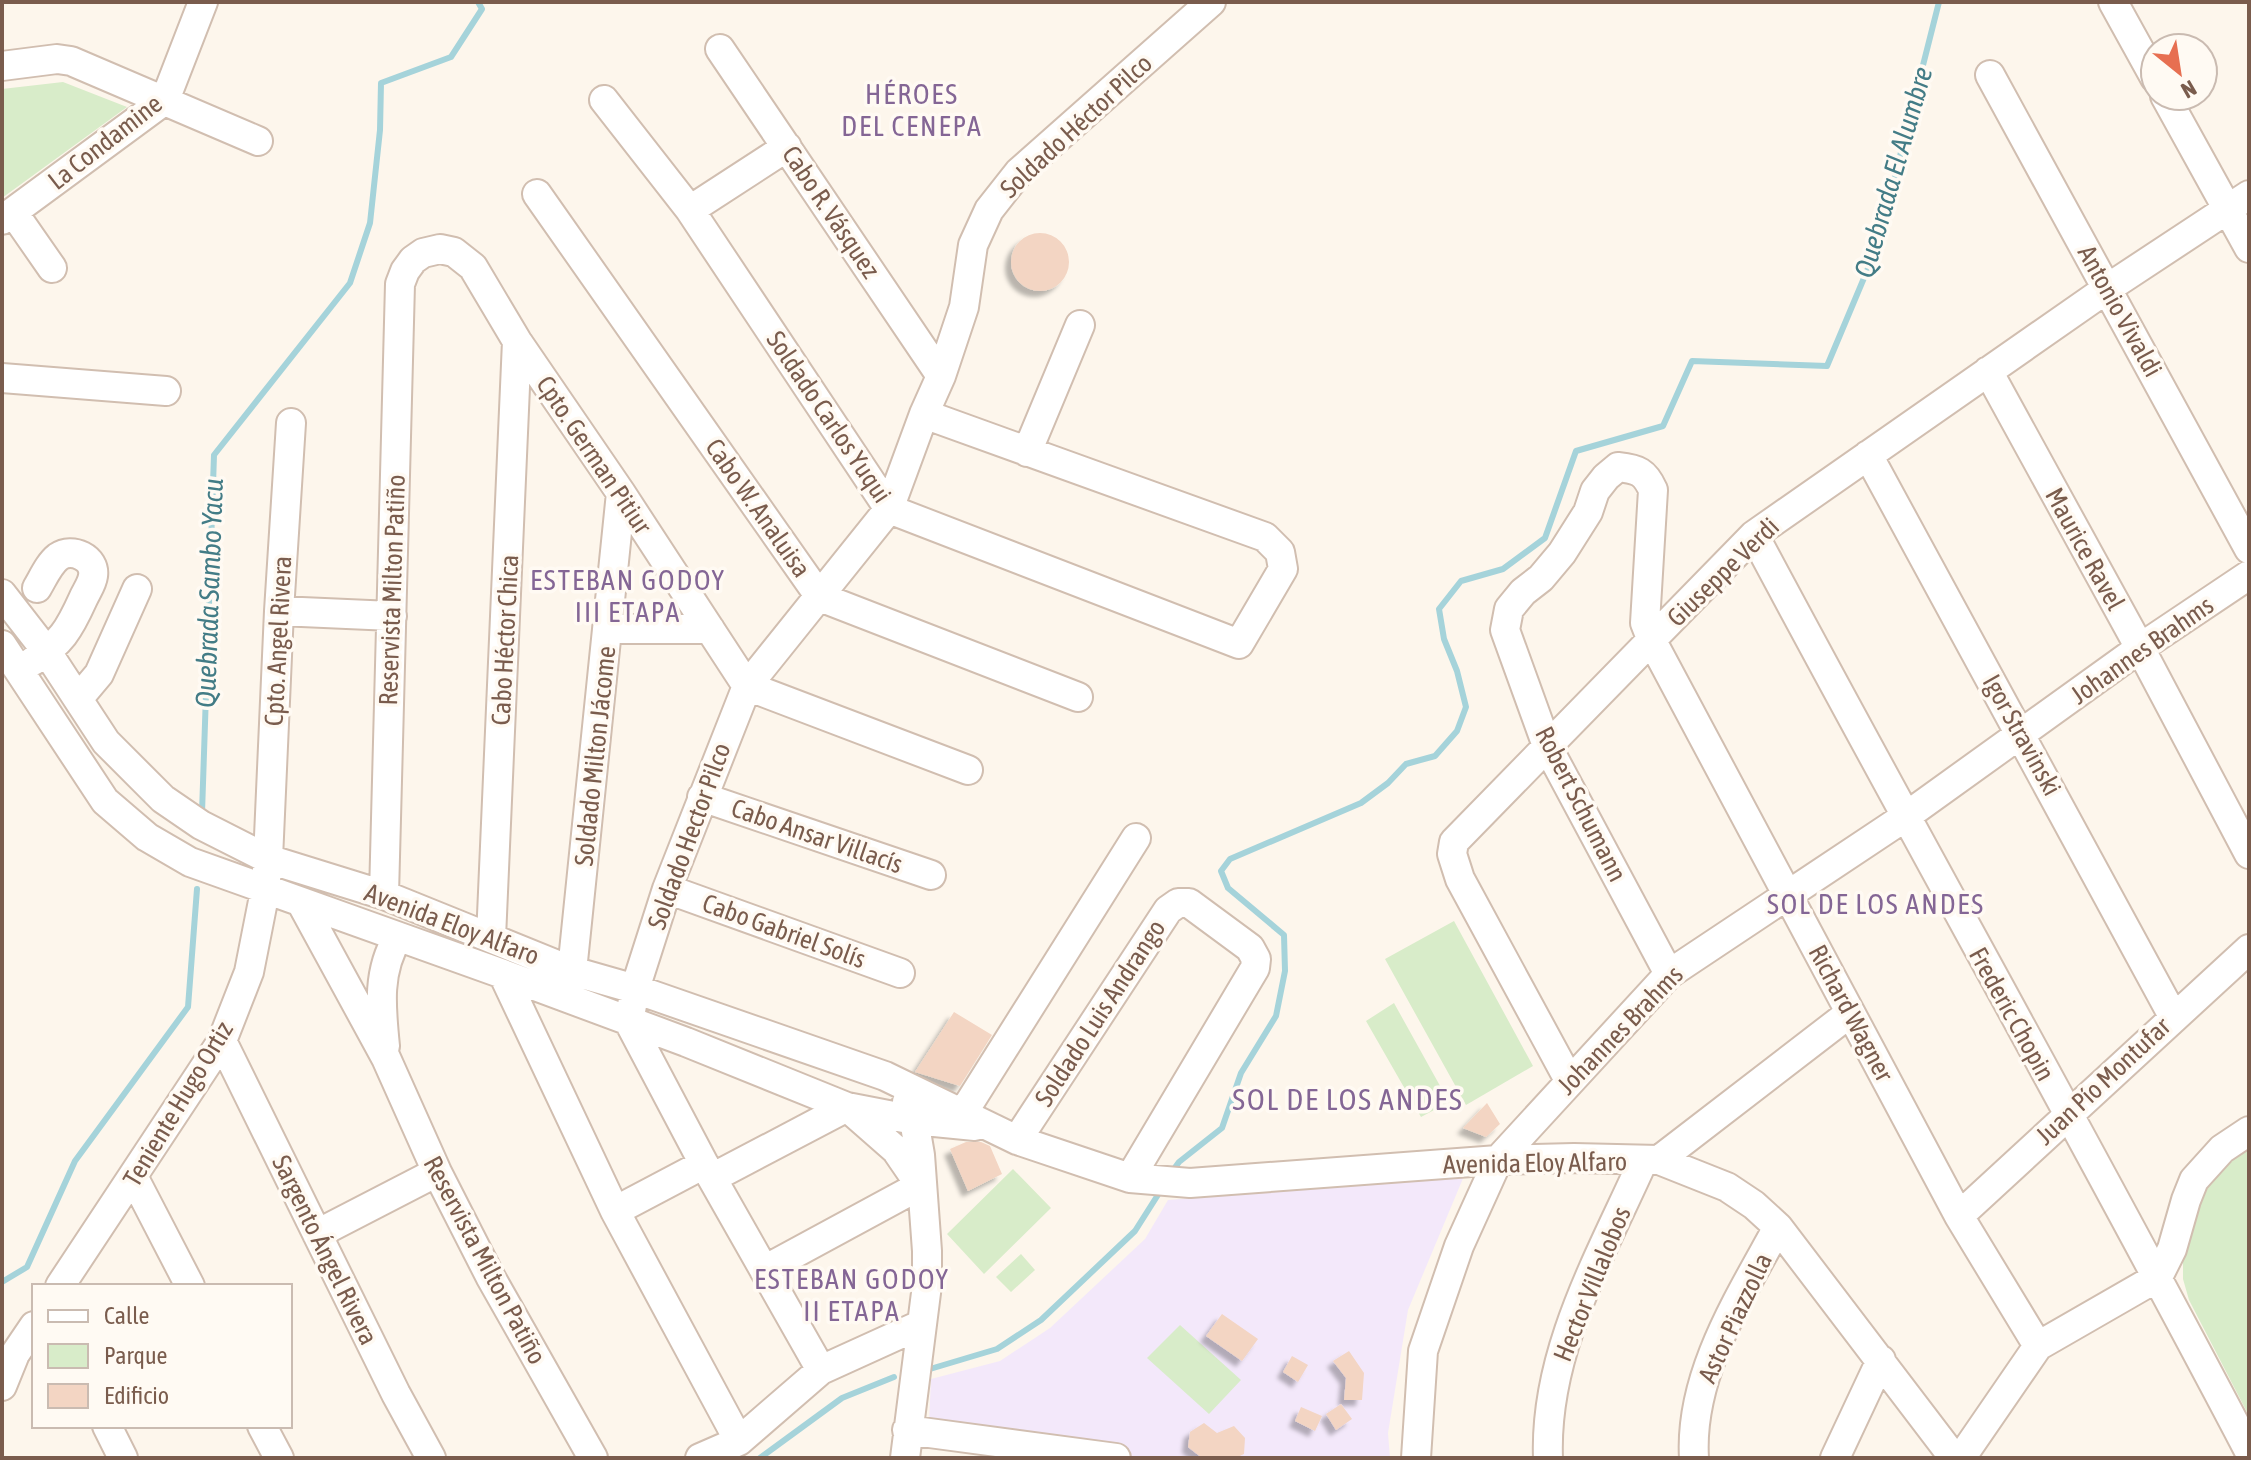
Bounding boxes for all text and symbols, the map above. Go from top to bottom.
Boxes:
north arrow [2139,32,2219,112]
street label: Soldado Héctor Pilco [994,48,1158,204]
water label: Quebrada El Alumbre [1848,63,1938,281]
text: N [2177,75,2201,104]
district label: HÉROES DEL CENEPA [841,78,983,142]
street label: La Condamine [42,88,168,196]
street label: Cabo R. Vásquez [776,140,886,284]
street label: Antonio Vivaldi [2072,240,2168,382]
street label: Soldado Carlos Yuqui [761,326,897,508]
street label: Cpto. German Pitiur [530,370,658,540]
street label: Cabo W. Analuisa [699,433,817,583]
street label: Reservista Milton Patiño [373,474,411,706]
water label: Quebrada Sambo Yacu [189,478,229,708]
street label: Maurice Ravel [2039,483,2131,615]
street label: Giuseppe Verdi [1661,512,1785,632]
street label: Cabo Héctor Chica [486,554,524,726]
street label: Cpto. Angel Rivera [259,555,297,727]
district label: ESTEBAN GODOY III ETAPA [530,564,726,628]
street label: Johannes Brahms [2065,590,2219,710]
street label: Soldado Milton Jácome [569,645,621,867]
street label: Igor Stravinski [1977,669,2067,801]
street label: Robert Schumann [1529,722,1633,886]
street label: Soldado Hector Pilco [641,739,737,933]
street label: Cabo Ansar Villacís [727,793,907,879]
street label: Avenida Eloy Alfaro [361,877,543,971]
street label: Cabo Gabriel Solís [698,888,870,974]
district label: SOL DE LOS ANDES [1767,888,1985,920]
street label: Soldado Luis Andrango [1029,914,1171,1112]
street label: Richard Wagner [1802,940,1900,1087]
street label: Frederic Chopin [1963,942,2061,1086]
street label: Johannes Brahms [1551,959,1689,1101]
street label: Juan Pío Montufar [2030,1011,2176,1151]
street label: Teniente Hugo Ortiz [117,1016,239,1192]
district label: SOL DE LOS ANDES [1232,1082,1464,1116]
street label: Avenida Eloy Alfaro [1443,1146,1627,1180]
street label: Sargento Ángel Rivera [266,1151,384,1349]
street label: Reservista Milton Patiño [418,1151,552,1369]
street label: Hector Villalobos [1547,1202,1637,1366]
street label: Astor Piazzolla [1692,1248,1778,1388]
district label: ESTEBAN GODOY II ETAPA [754,1263,950,1327]
legend [32,1284,292,1428]
text: Calle [104,1302,149,1329]
text: Parque [104,1342,167,1369]
text: Edificio [104,1382,169,1409]

